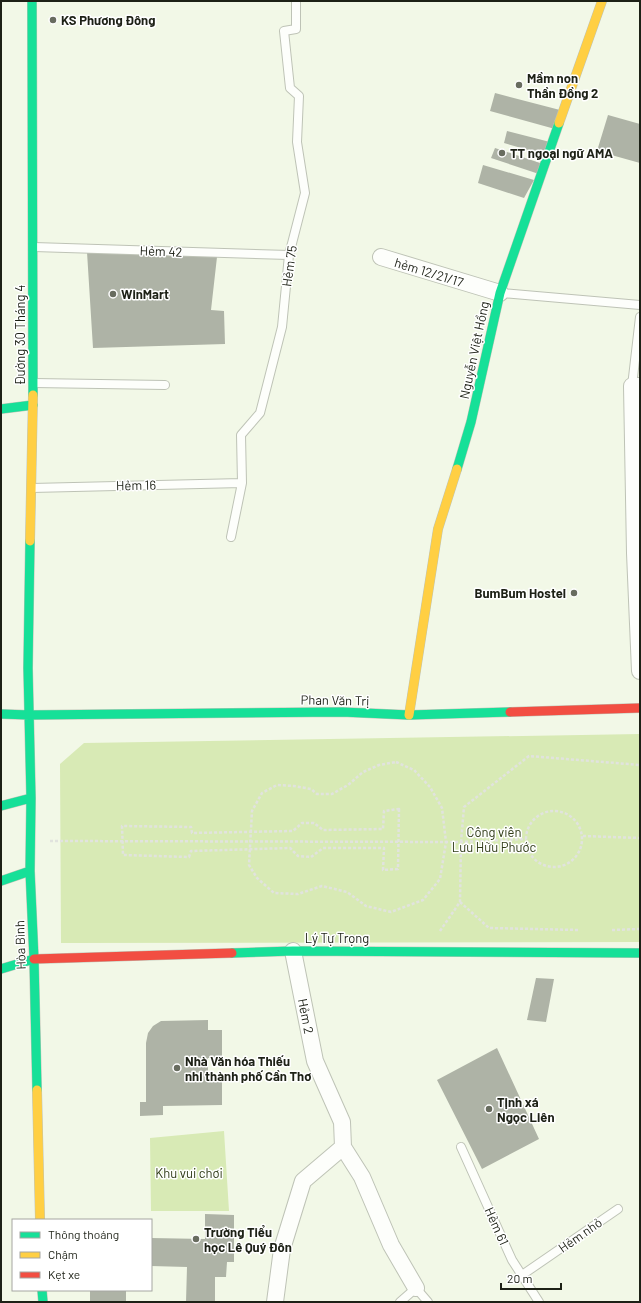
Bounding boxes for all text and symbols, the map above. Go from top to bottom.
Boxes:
place label: KS Phương Đông [61,12,155,28]
marker: KS Phương Đông [48,15,58,25]
place label: Mầm non Thần Đồng 2 [527,70,598,101]
marker: Mầm non Thần Đồng 2 [514,80,524,90]
place label: TT ngoại ngữ AMA [510,145,613,161]
marker: TT ngoại ngữ AMA [497,148,507,158]
street label: Hẻm 42 [139,242,183,260]
street label: Hẻm 75 [278,244,300,288]
street label: hẻm 12/21/17 [393,254,465,290]
street label: Đường 30 Tháng 4 [12,285,28,385]
place label: WinMart [121,286,169,302]
marker: WinMart [108,289,118,299]
street label: Nguyễn Việt Hồng [456,300,492,400]
street label: Hẻm 16 [116,477,156,493]
place label: BumBum Hostel [475,585,566,601]
marker: BumBum Hostel [569,588,579,598]
street label: Phan Văn Trị [300,691,370,709]
park label: Công viên Lưu Hữu Phước [452,824,536,855]
street label: Hòa Bình [11,920,29,970]
street label: Lý Tự Trọng [305,930,369,946]
street label: Hẻm 2 [295,997,317,1035]
place label: Nhà Văn hóa Thiếu nhi thành phố Cần Thơ [185,1053,311,1084]
marker: Nhà Văn hóa Thiếu nhi thành phố Cần Thơ [172,1063,182,1073]
place label: Tịnh xá Ngọc Liên [497,1094,555,1125]
marker: Tịnh xá Ngọc Liên [484,1104,494,1114]
park label: Khu vui chơi [155,1165,223,1181]
street label: Hẻm 61 [482,1205,512,1247]
street label: Hẻm nhỏ [555,1214,605,1256]
legend [12,1219,152,1291]
place label: Trường Tiểu học Lê Quý Đôn [204,1224,292,1255]
text: Thông thoáng [48,1227,119,1241]
marker: Trường Tiểu học Lê Quý Đôn [191,1234,201,1244]
text: Chậm [48,1247,78,1261]
scale bar [501,1265,561,1291]
text: Kẹt xe [48,1267,80,1281]
text: 20 m [507,1271,533,1285]

